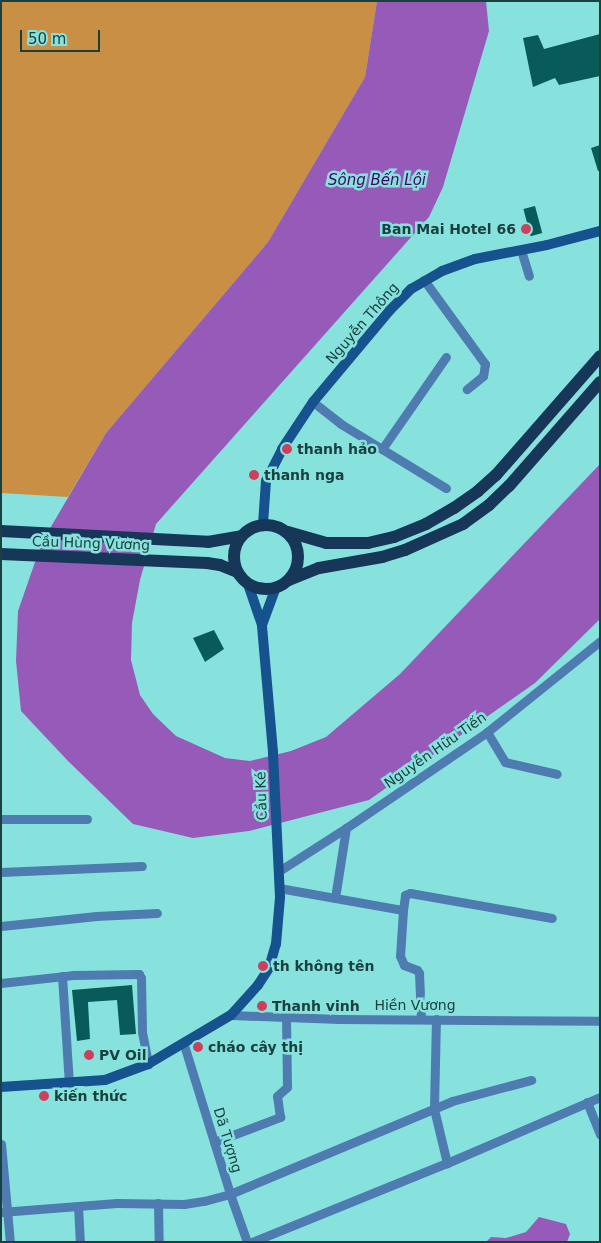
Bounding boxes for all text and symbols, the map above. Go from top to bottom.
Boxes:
scale bar [22,20,102,52]
text: 50 m [28,30,66,48]
water label: Sông Bến Lội [328,172,426,190]
place label: Ban Mai Hotel 66 [381,221,516,237]
marker: Ban Mai Hotel 66 [520,223,532,235]
street label: Nguyễn Thông [322,279,402,367]
place label: thanh hảo [297,441,377,457]
marker: thanh hảo [281,443,293,455]
place label: thanh nga [264,467,344,483]
marker: thanh nga [248,469,260,481]
street label: Cầu Hùng Vương [32,533,150,553]
street label: Nguyễn Hữu Tiến [381,709,489,791]
street label: Cầu Ké [252,771,270,821]
place label: th không tên [273,958,374,974]
marker: th không tên [257,960,269,972]
street label: Hiền Vương [374,997,456,1013]
place label: Thanh vinh [272,998,360,1014]
marker: Thanh vinh [256,1000,268,1012]
place label: cháo cây thị [208,1039,303,1055]
marker: cháo cây thị [192,1041,204,1053]
place label: PV Oil [99,1047,146,1063]
marker: PV Oil [83,1049,95,1061]
place label: kiến thức [54,1088,127,1104]
marker: kiến thức [38,1090,50,1102]
street label: Dã Tượng [210,1105,246,1175]

